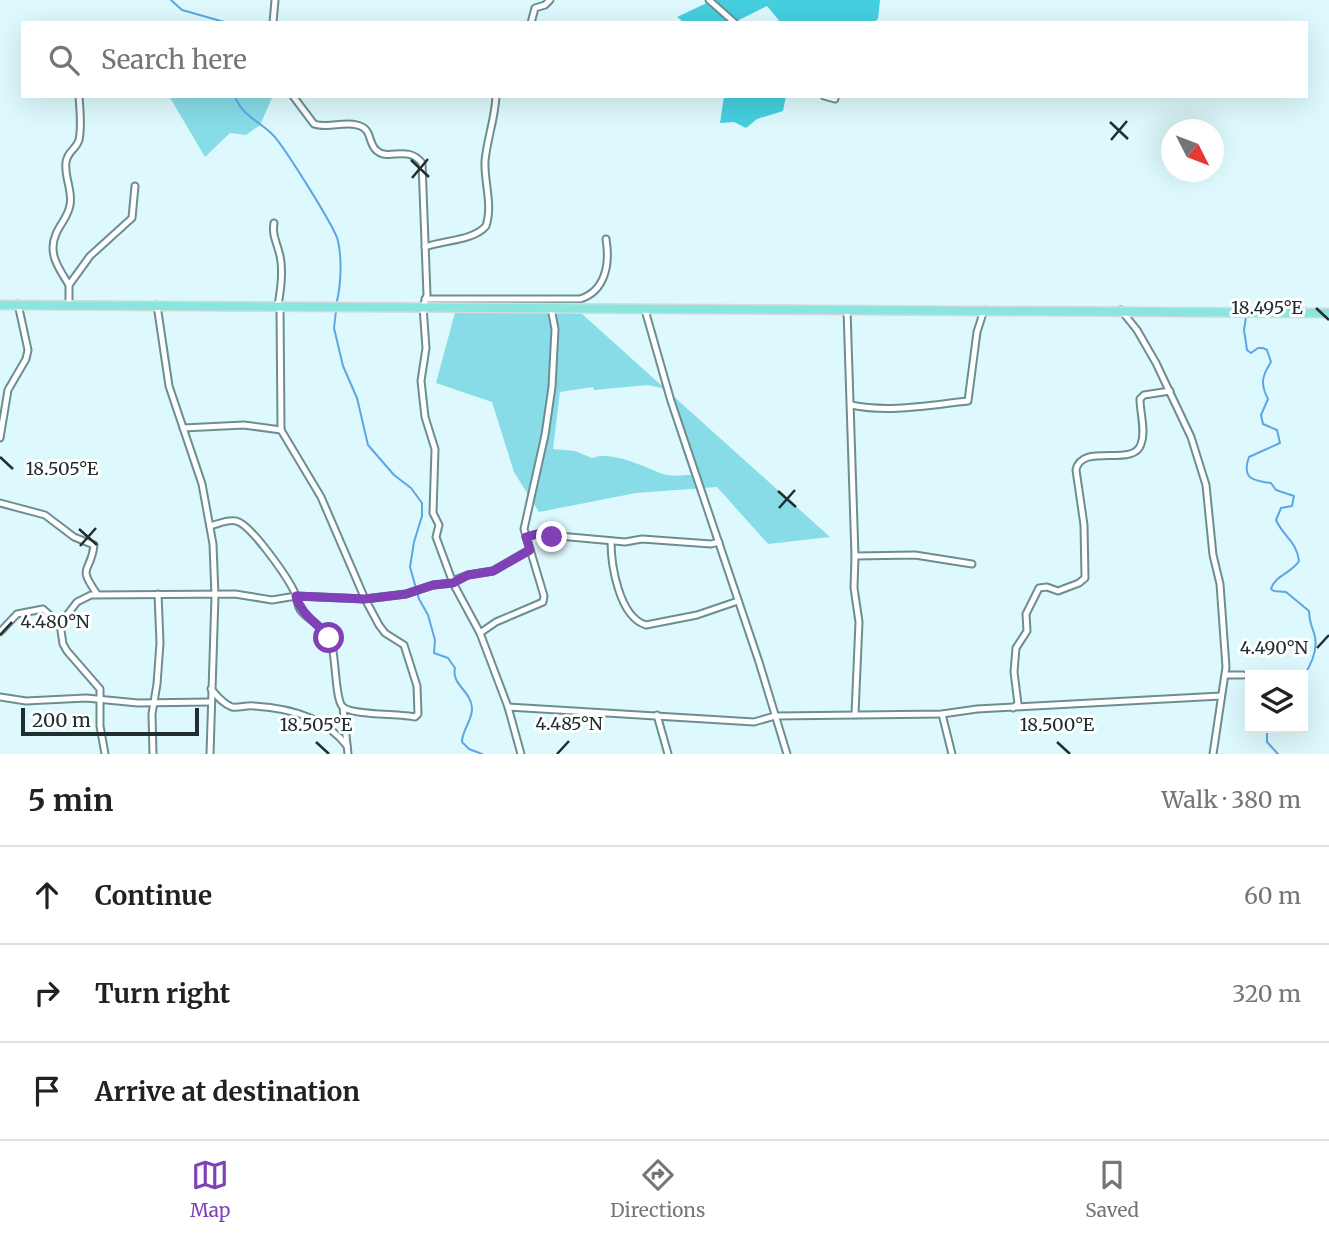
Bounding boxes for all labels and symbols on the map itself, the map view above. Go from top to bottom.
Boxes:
north arrow [1161,119,1224,182]
text: 18.495°E [1231,296,1303,319]
text: 18.505°E [26,457,99,480]
route end [536,521,567,552]
text: 4.480°N [20,610,90,633]
route start [313,622,344,653]
text: 4.490°N [1240,636,1308,659]
scale bar [21,705,200,737]
text: 4.485°N [535,712,603,735]
text: 18.505°E [280,713,353,736]
text: 18.500°E [1020,713,1095,736]

